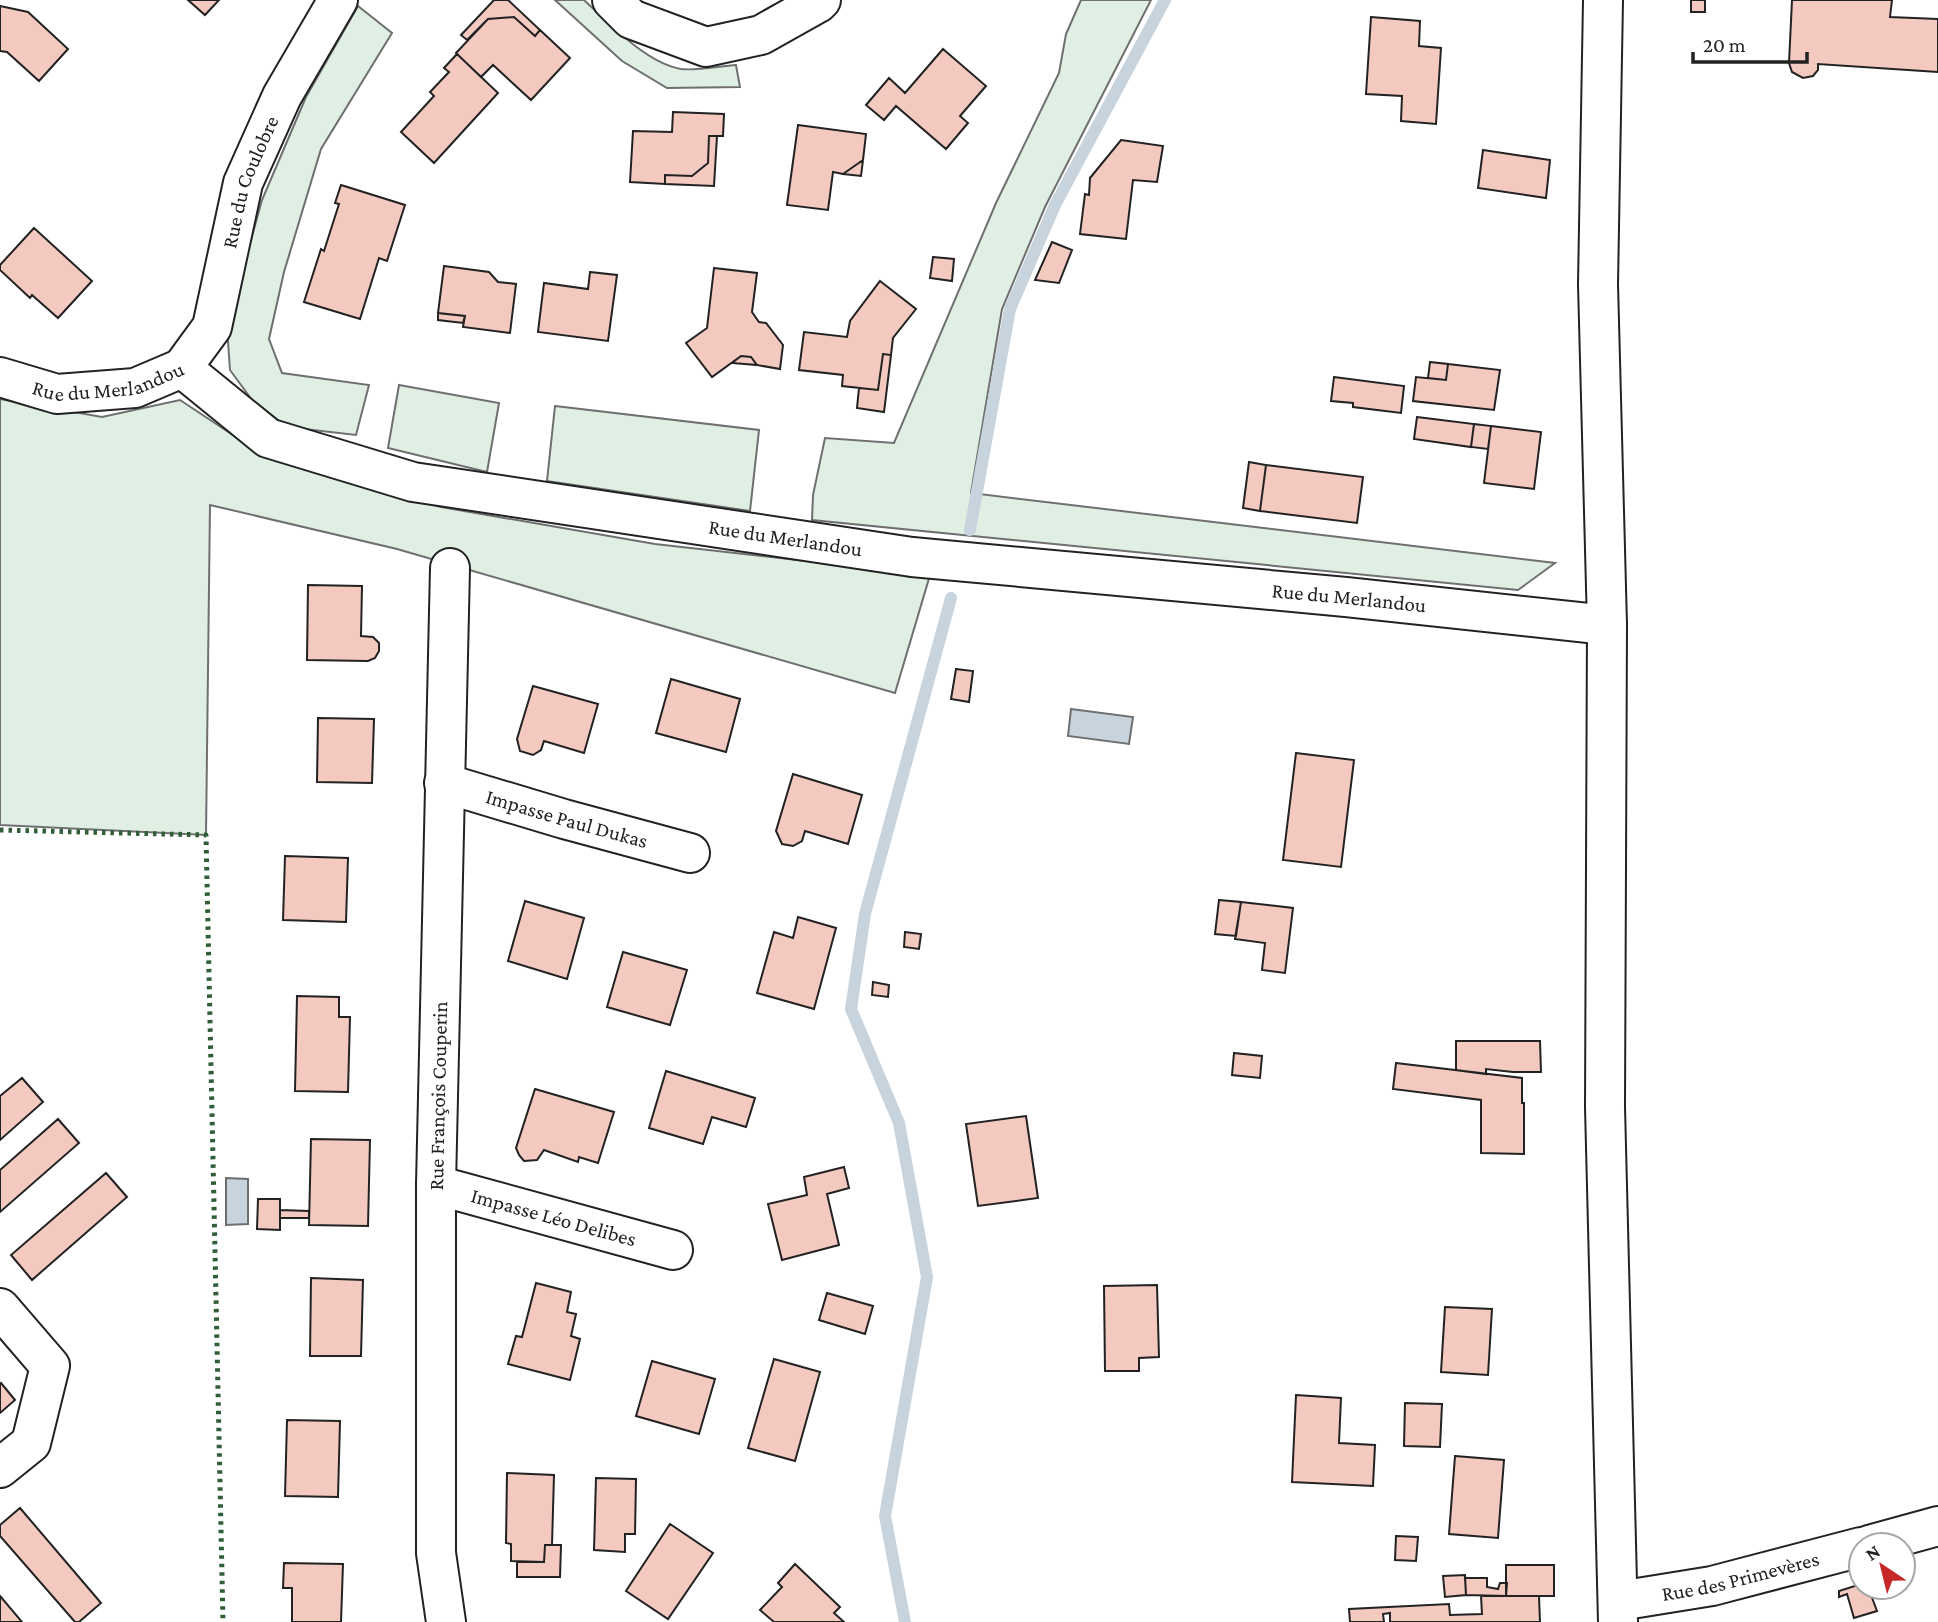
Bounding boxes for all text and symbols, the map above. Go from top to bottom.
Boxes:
scale bar [1693,21,1807,65]
text: 20 m [1703,33,1746,57]
street label: Rue du Coulobre [217,112,284,250]
street label: Rue du Merlandou [30,357,187,406]
street label: Rue du Merlandou [707,515,864,561]
street label: Rue du Merlandou [1271,578,1427,618]
street label: Impasse Paul Dukas [483,784,651,853]
street label: Rue François Couperin [424,1001,452,1191]
street label: Impasse Léo Delibes [468,1183,639,1251]
north arrow [1847,1531,1917,1601]
text: N [1861,1540,1884,1565]
street label: Rue des Primevères [1660,1546,1822,1606]

